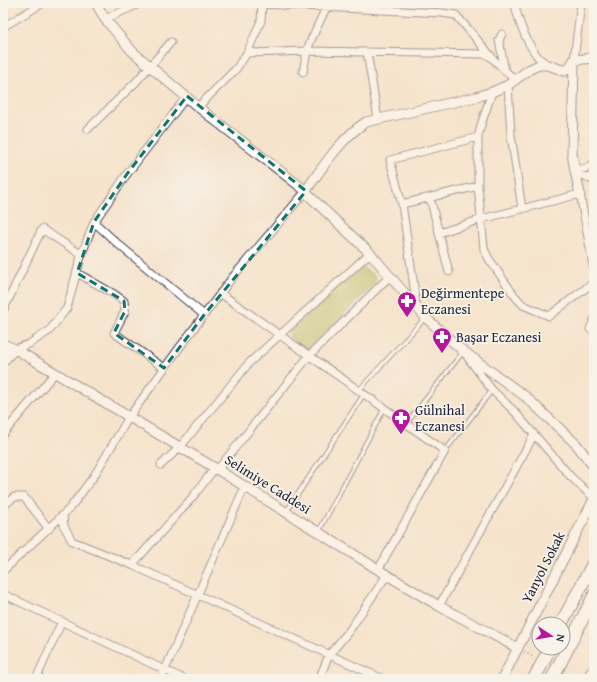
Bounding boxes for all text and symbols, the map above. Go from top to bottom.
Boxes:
place label: Değirmentepe Eczanesi [421,283,505,319]
pharmacy icon: Değirmentepe Eczanesi [396,290,418,318]
pharmacy icon: Başar Eczanesi [431,326,453,354]
place label: Başar Eczanesi [456,327,542,347]
place label: Gülnihal Eczanesi [415,400,465,436]
pharmacy icon: Gülnihal Eczanesi [390,407,412,435]
street label: Selimiye Caddesi [221,449,315,519]
street label: Yanyol Sokak [516,527,570,606]
north arrow [531,616,571,656]
text: N [552,633,569,644]

